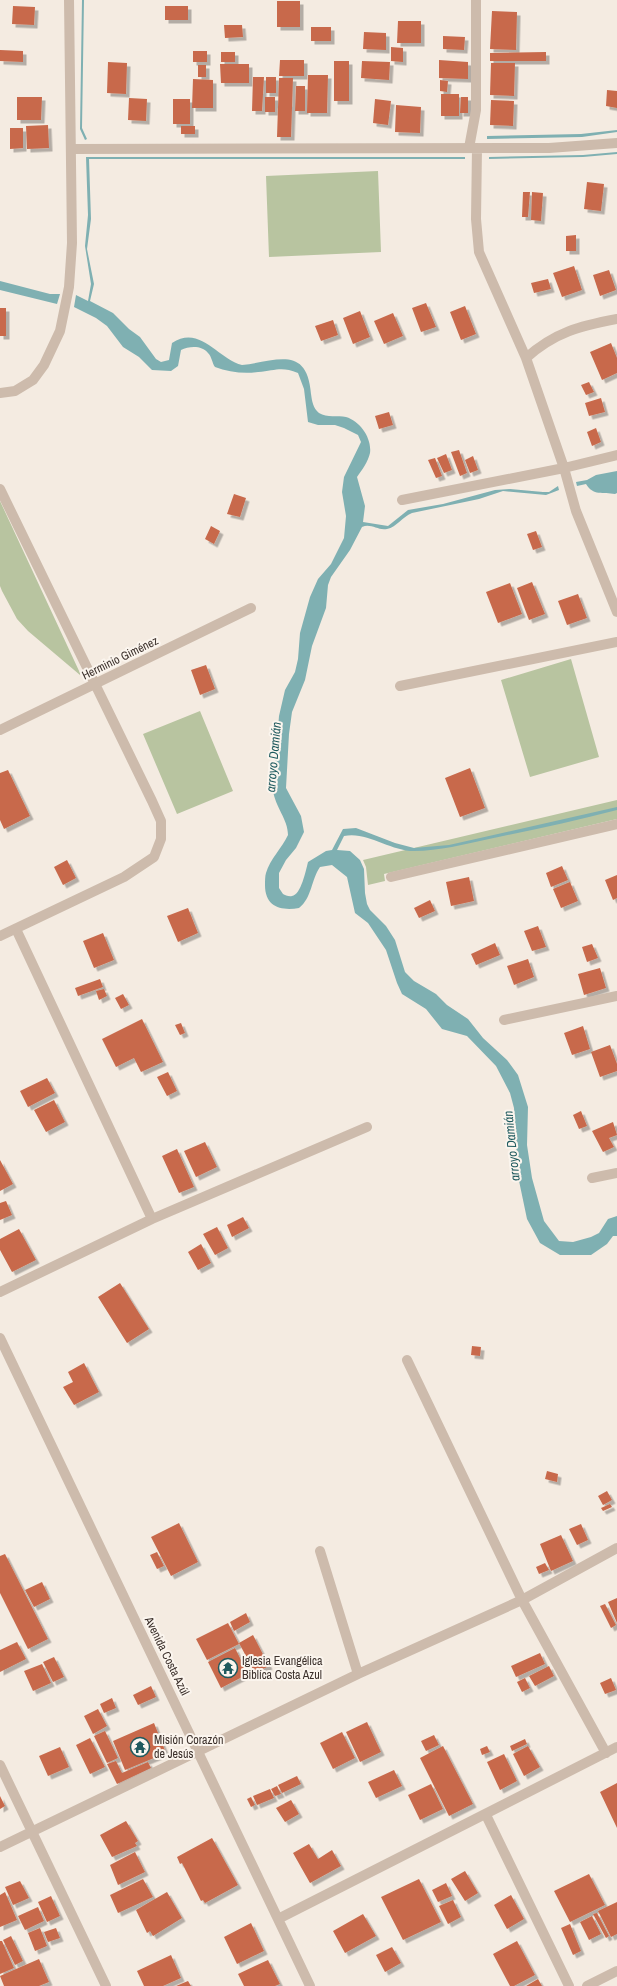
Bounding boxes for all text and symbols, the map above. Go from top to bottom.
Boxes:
street label: Herminio Giménez [79,633,161,683]
water label: arroyo Damián [262,721,285,793]
water label: arroyo Damián [499,1110,524,1182]
street label: Avenida Costa Azúl [141,1613,193,1698]
place label: Iglesia Evangélica Biblíca Costa Azul [242,1653,323,1683]
temple icon: Iglesia Evangélica Biblíca Costa Azul [217,1657,239,1679]
place label: Misión Corazón de Jesús [154,1732,223,1762]
temple icon: Misión Corazón de Jesús [129,1736,151,1758]

